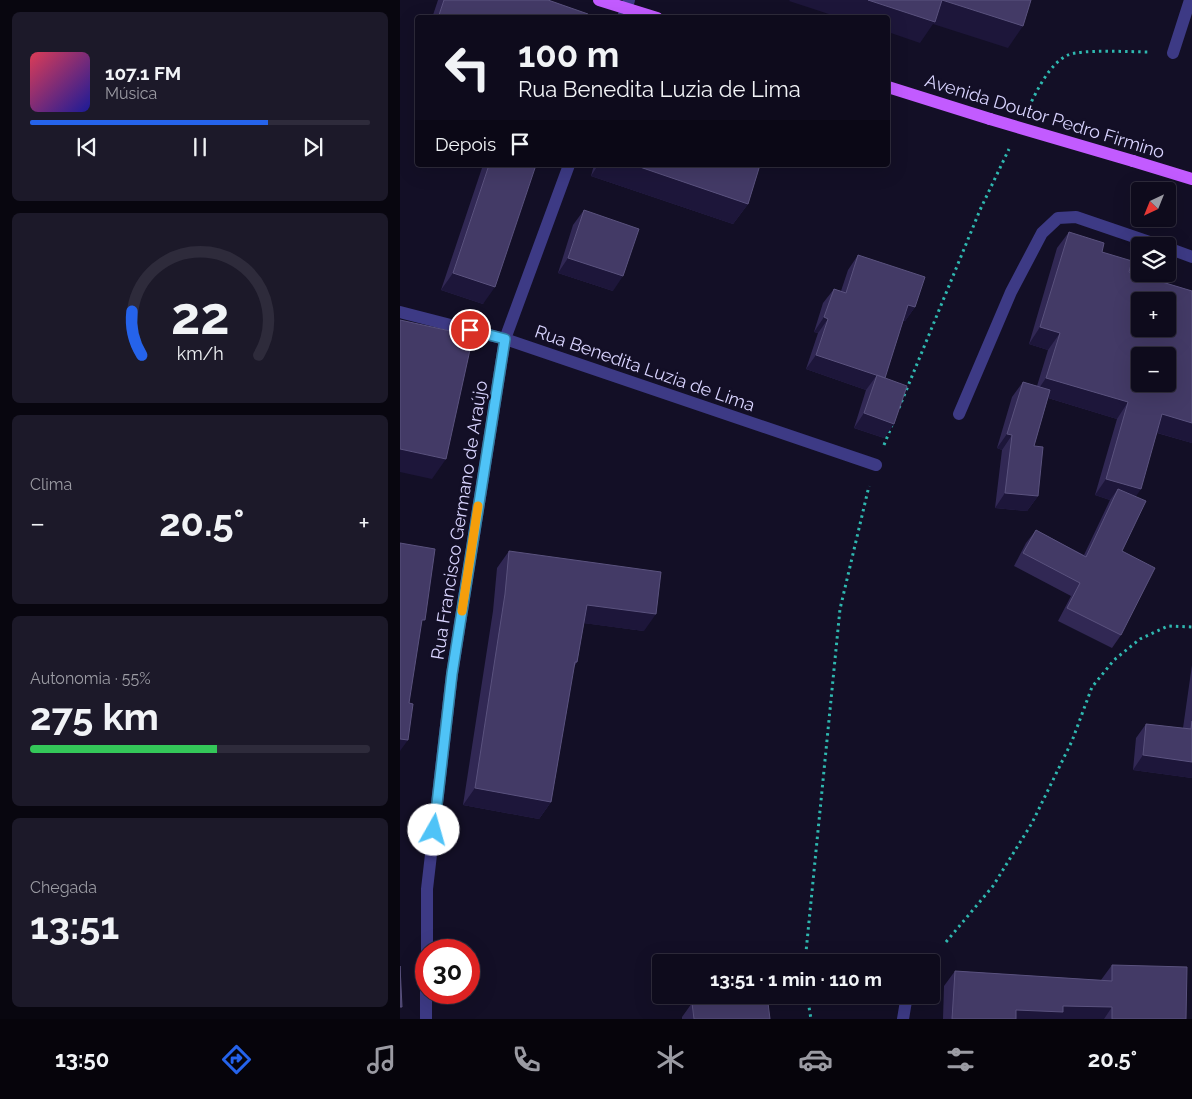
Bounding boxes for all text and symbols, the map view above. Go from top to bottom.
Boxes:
text: 100 m [518,34,619,75]
icon: left [435,35,500,100]
text: 107.1 FM [105,62,181,84]
street label: Avenida Doutor Pedro Firmino [923,70,1168,163]
text: Rua Benedita Luzia de Lima [518,76,801,102]
text: Música [105,84,157,103]
icon: arrive [506,130,534,158]
icon: previous [73,133,101,161]
icon: pause [186,133,214,161]
icon: next [299,133,327,161]
text: Depois [435,133,496,155]
north arrow [1131,182,1176,228]
map controls [1131,182,1176,392]
button: layers [1131,237,1176,282]
text: 22 [171,285,229,346]
button: + [1131,292,1176,337]
pin [449,309,491,351]
icon: arrive [456,316,484,344]
street label: Rua Benedita Luzia de Lima [532,320,758,416]
text: km/h [176,343,224,364]
button: − [1131,347,1176,392]
street label: Rua Francisco Germano de Araújo [427,379,491,661]
text: Clima [30,475,72,494]
text: 20.5° [159,500,244,545]
text: − [30,507,45,540]
text: + [358,507,370,540]
text: Autonomia · 55% [30,669,151,688]
text: 275 km [30,694,159,739]
position arrow [407,803,459,855]
text: Chegada [30,878,97,897]
text: 13:51 [30,903,119,948]
speed limit sign: 30 [415,939,480,1004]
text: 13:51 · 1 min · 110 m [710,968,882,990]
icon: directions [219,1042,254,1077]
icon: music [364,1042,399,1077]
icon: phone [509,1042,544,1077]
icon: climate [653,1042,688,1077]
icon: car [798,1042,833,1077]
icon: filters [943,1042,978,1077]
text: 13:50 [55,1046,109,1072]
text: 20.5° [1088,1046,1137,1072]

